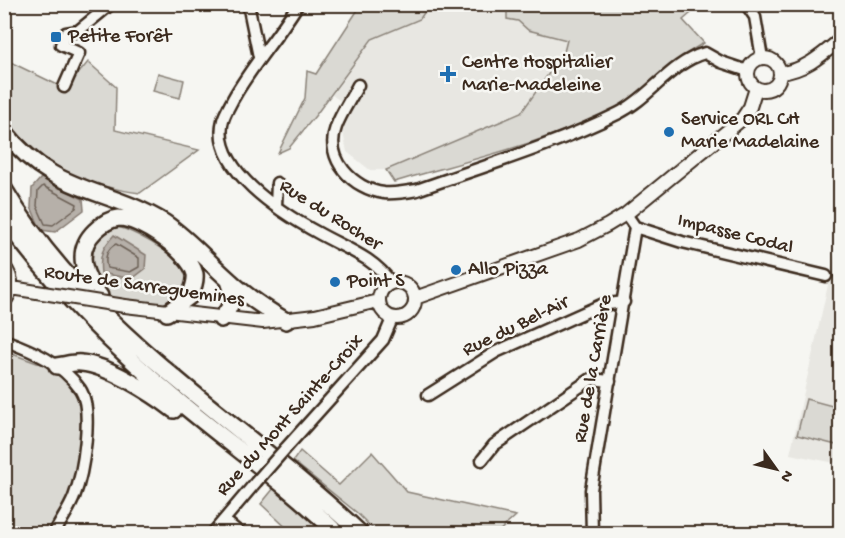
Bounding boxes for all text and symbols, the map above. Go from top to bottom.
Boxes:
place label: Petite Forêt [67,26,173,49]
marker: Petite Forêt [49,30,63,44]
place label: Centre Hospitalier Marie-Madeleine [462,52,614,98]
marker: Centre Hospitalier Marie-Madeleine [439,65,457,83]
place label: Service ORL CH Marie Madelaine [681,109,820,155]
marker: Service ORL CH Marie Madelaine [662,125,676,139]
street label: Rue du Rocher [274,175,387,258]
street label: Impasse Codal [675,210,795,260]
place label: Allo Pizza [468,259,549,282]
street label: Route de Sarreguemines [42,262,246,313]
marker: Allo Pizza [449,263,463,277]
place label: Point S [346,271,405,294]
marker: Point S [328,275,342,289]
street label: Rue du Bel-Air [459,291,575,363]
street label: Rue de la Carrière [570,292,618,445]
street label: Rue du Mont Sainte-Croix [212,330,370,502]
north arrow [746,439,806,499]
text: N [774,466,796,486]

